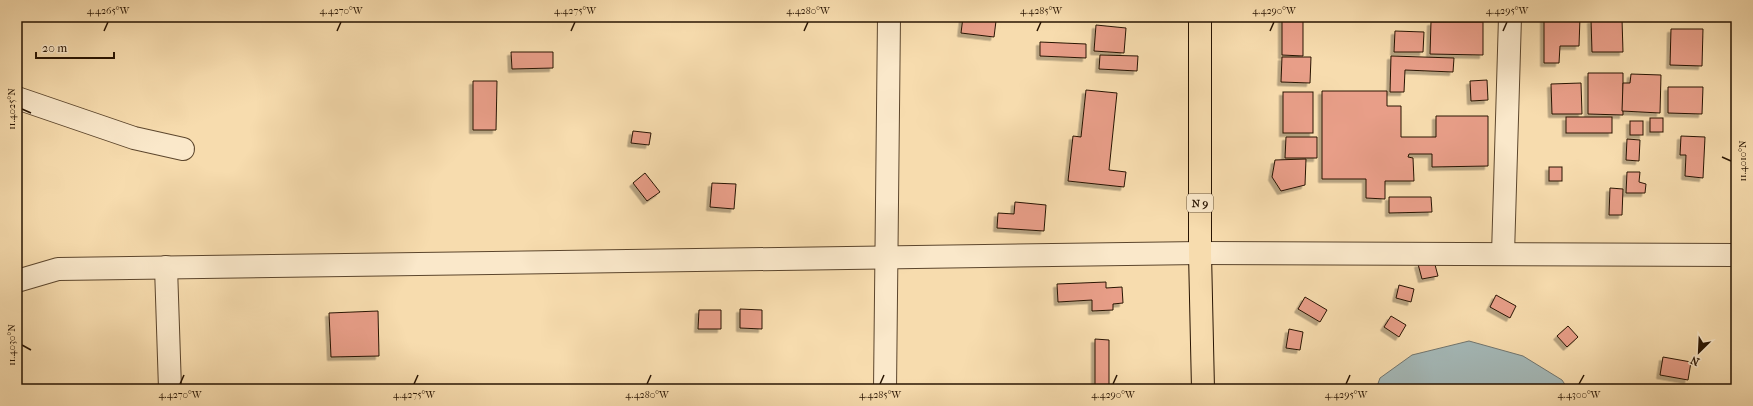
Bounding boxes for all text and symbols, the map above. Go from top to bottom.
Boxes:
text: 4.4265°W [87,5,130,17]
text: 4.4270°W [319,5,364,17]
text: 4.4275°W [554,5,597,17]
text: 4.4280°W [786,5,831,17]
text: 4.4285°W [1020,5,1063,17]
text: 4.4290°W [1252,5,1297,17]
text: 4.4295°W [1486,5,1529,17]
scale bar [36,34,114,60]
text: 20 m [42,41,67,55]
text: 11.4025°N [6,88,18,130]
text: 11.4010°N [1737,140,1749,181]
road number: N 9 [1187,194,1213,212]
text: 11.4030°N [6,324,18,366]
north arrow [1679,332,1719,372]
text: N [1688,353,1702,368]
text: 4.4270°W [158,389,203,401]
text: 4.4275°W [393,389,436,401]
text: 4.4280°W [625,389,670,401]
text: 4.4285°W [859,389,902,401]
text: 4.4290°W [1091,389,1136,401]
text: 4.4295°W [1325,389,1368,401]
text: 4.4300°W [1558,389,1602,401]

